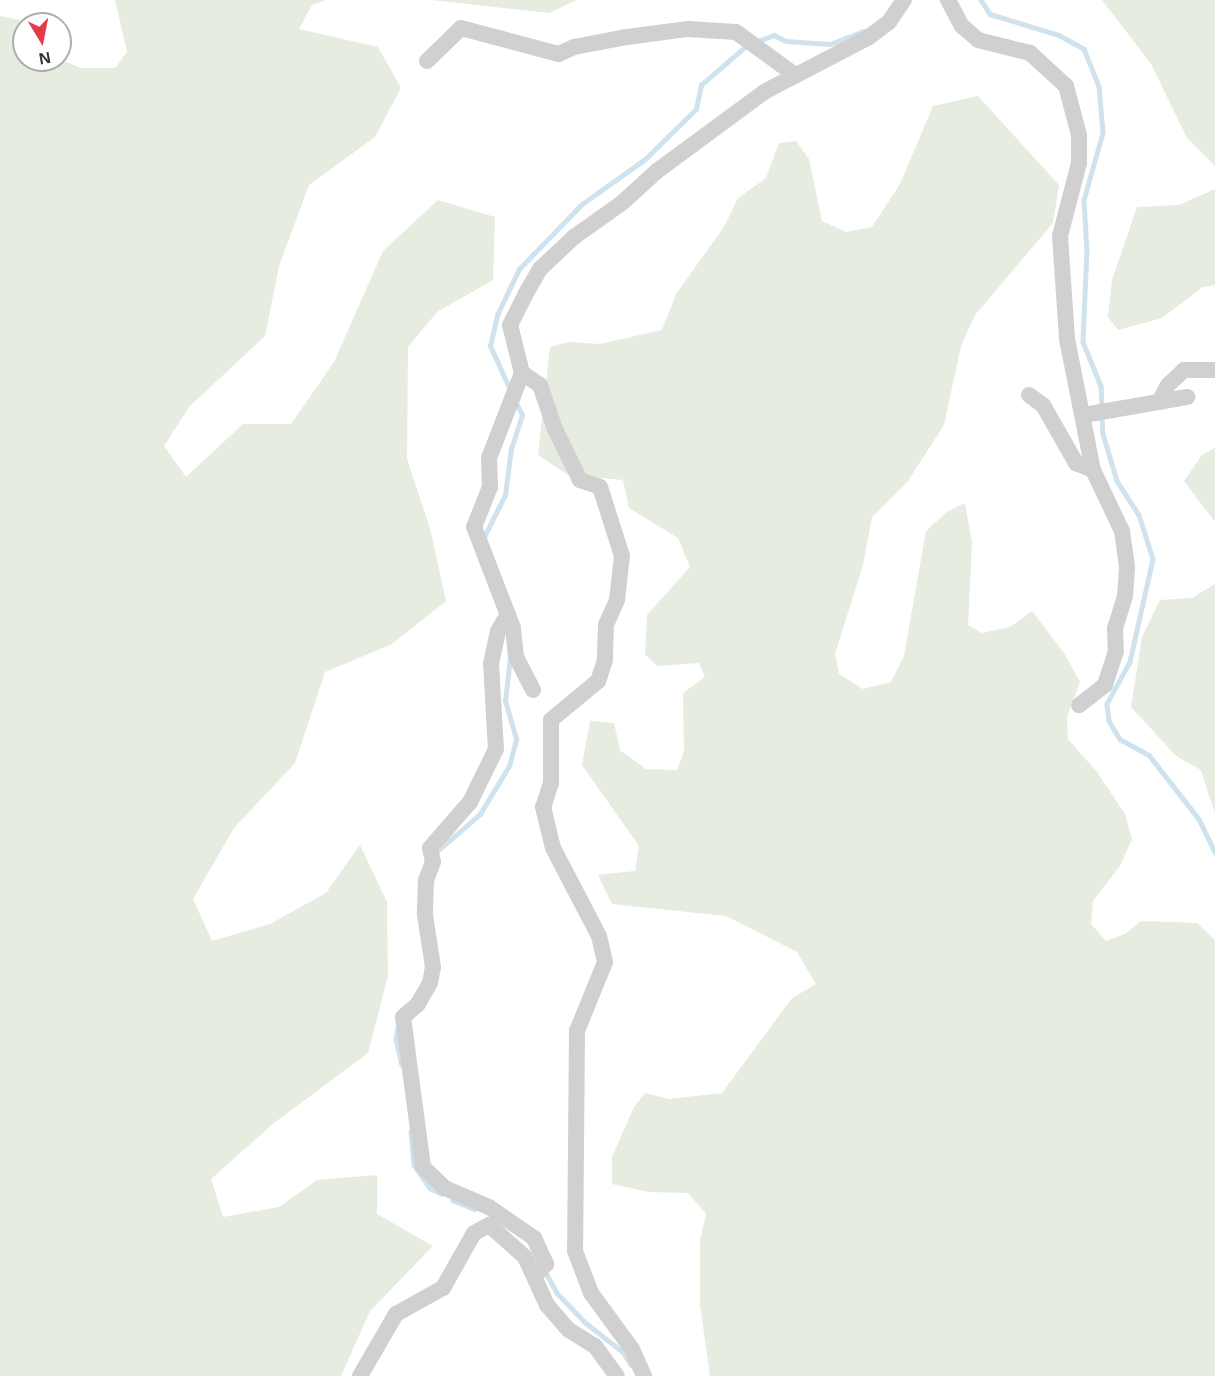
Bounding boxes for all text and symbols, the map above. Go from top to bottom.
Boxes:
north arrow [12,12,72,72]
text: N [38,49,52,68]

